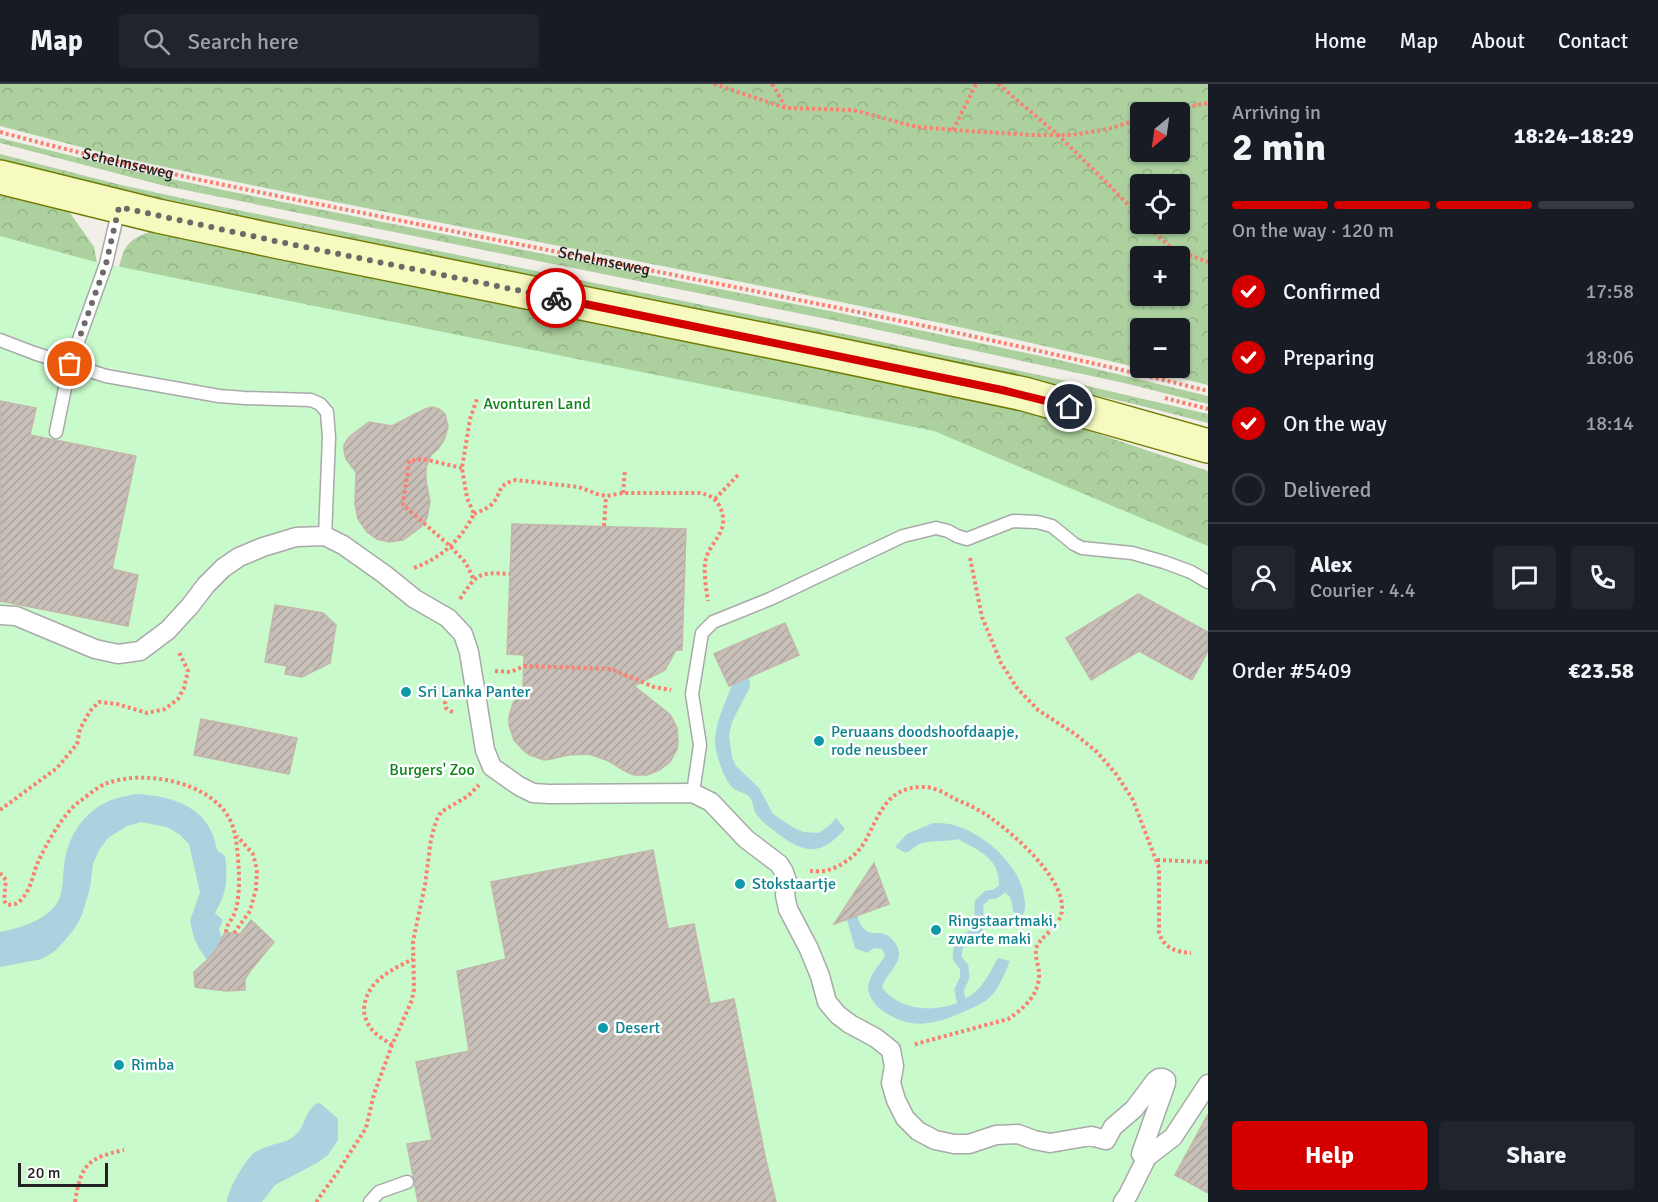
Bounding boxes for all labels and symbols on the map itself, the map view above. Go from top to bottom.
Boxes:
north arrow [1130,102,1190,162]
street label: Schelmseweg [80,144,176,184]
street label: Schelmseweg [557,242,652,280]
courier [526,268,586,328]
pin [44,338,95,389]
pin [1044,381,1095,432]
park label: Avonturen Land [483,394,591,414]
place label: Sri Lanka Panter [418,682,531,702]
marker: Sri Lanka Panter [399,685,413,699]
place label: Peruaans doodshoofdaapje, rode neusbeer [831,722,1019,760]
marker: Peruaans doodshoofdaapje, rode neusbeer [812,734,826,748]
park label: Burgers' Zoo [389,760,475,780]
place label: Stokstaartje [752,874,836,894]
marker: Stokstaartje [733,877,747,891]
place label: Ringstaartmaki, zwarte maki [948,911,1057,949]
marker: Ringstaartmaki, zwarte maki [929,923,943,937]
place label: Desert [615,1018,661,1038]
marker: Desert [596,1021,610,1035]
place label: Rimba [131,1055,174,1075]
marker: Rimba [112,1058,126,1072]
scale bar [18,1160,108,1188]

